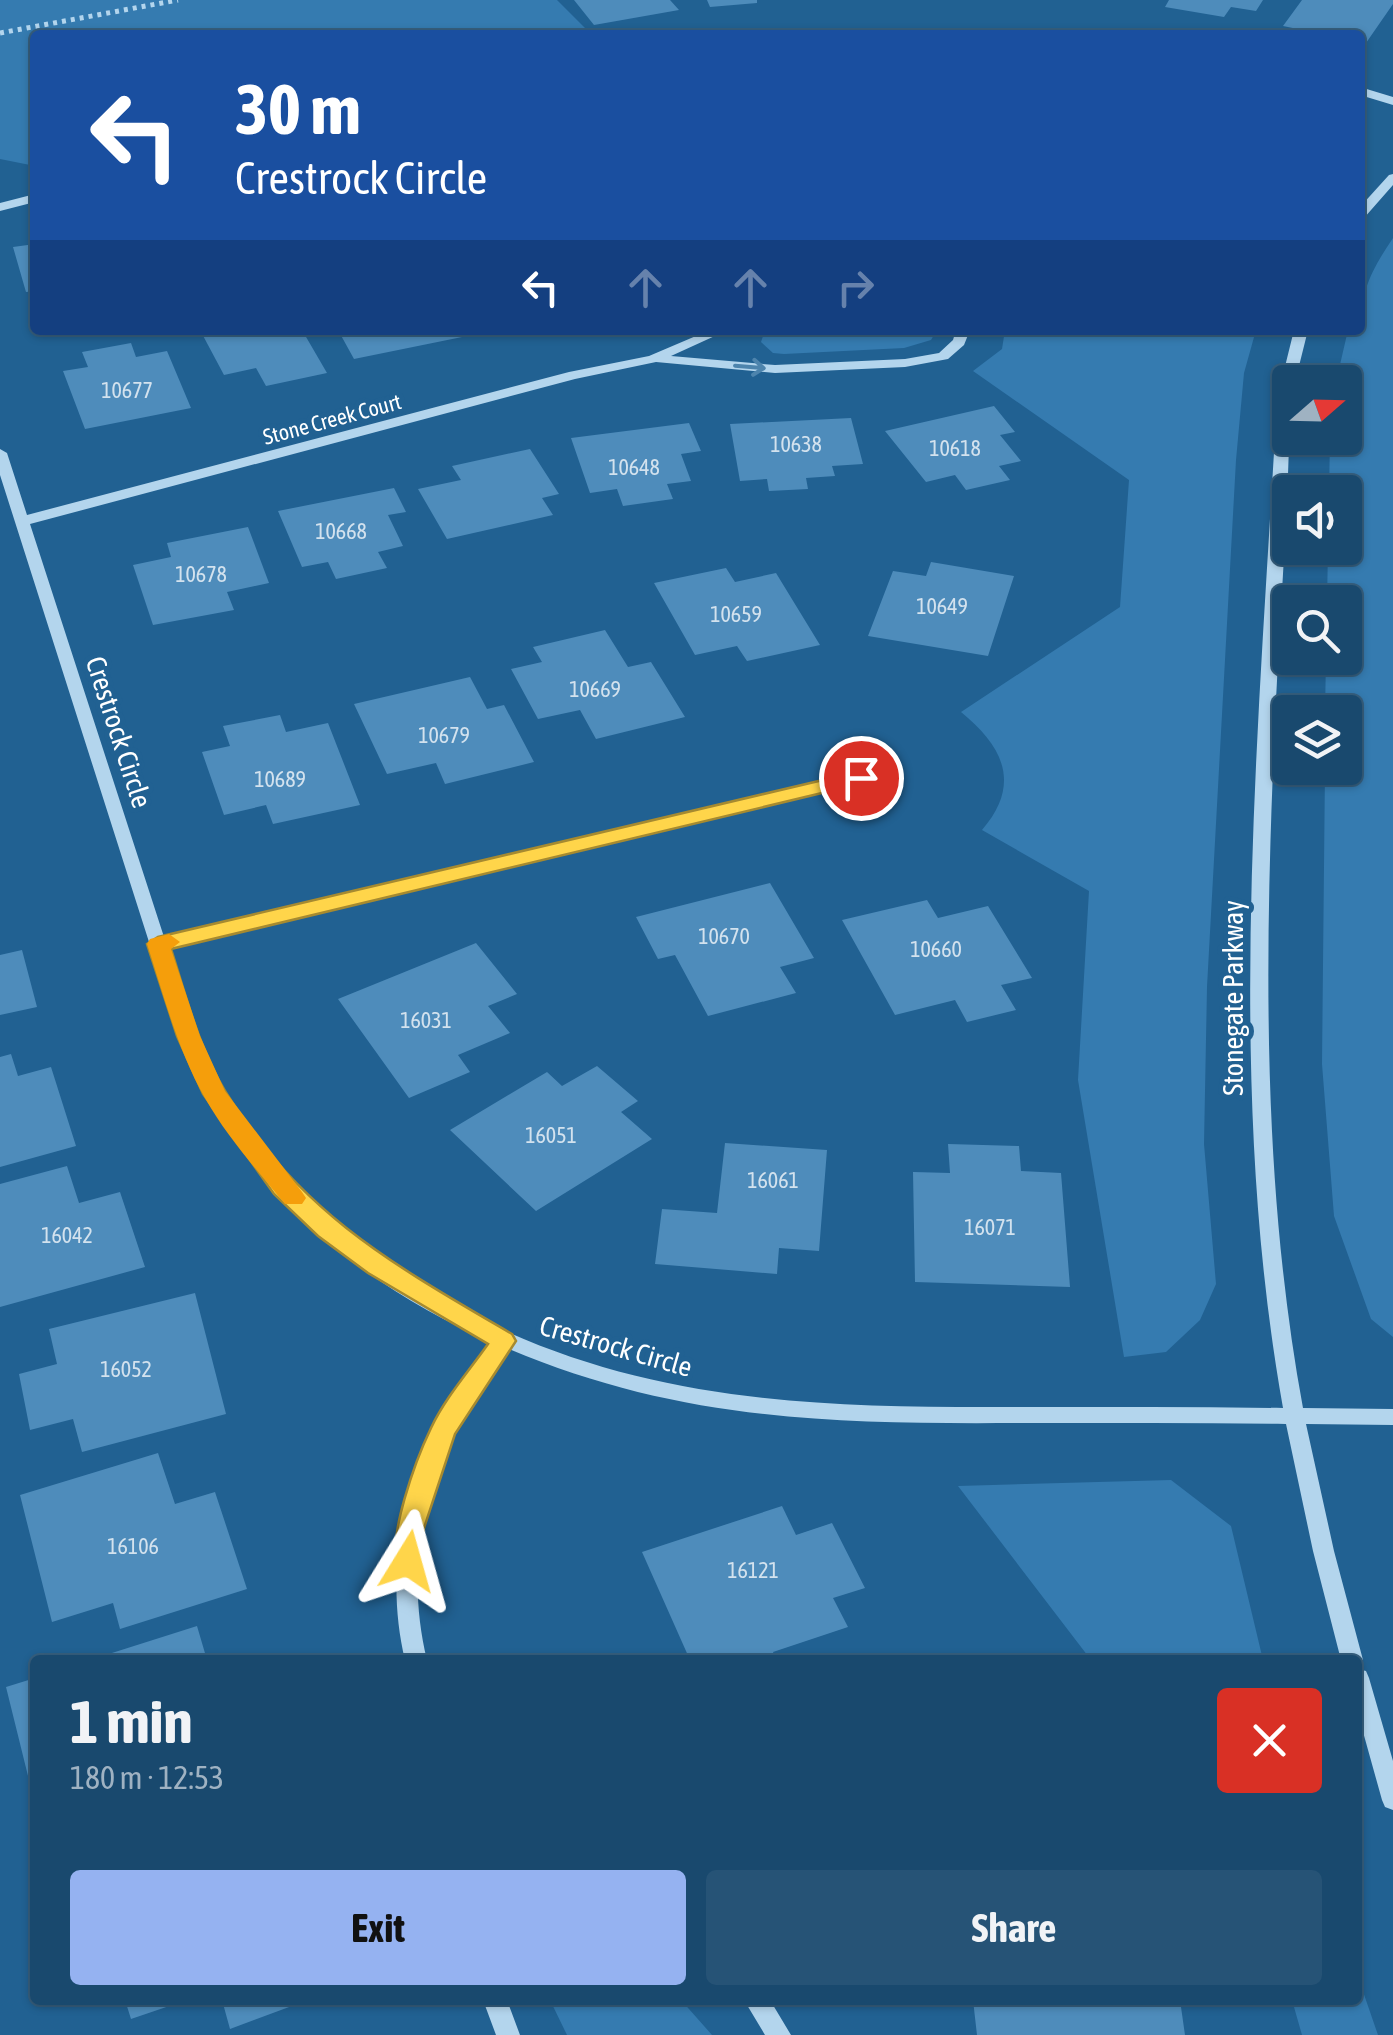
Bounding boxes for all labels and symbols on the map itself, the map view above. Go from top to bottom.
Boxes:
one-way arrow [734,357,766,376]
north arrow [1272,365,1362,455]
house number: 10677 [101,377,153,403]
street label: Stone Creek Court [260,388,404,450]
house number: 10638 [770,431,822,457]
house number: 10618 [929,435,981,461]
house number: 10648 [608,454,660,480]
house number: 10668 [315,518,367,544]
house number: 10678 [175,561,227,587]
house number: 10649 [916,593,968,619]
house number: 10659 [710,601,762,627]
street label: Crestrock Circle [80,652,158,812]
house number: 10669 [569,676,621,702]
house number: 10679 [418,722,470,748]
pin [819,736,904,821]
house number: 10689 [254,766,306,792]
street label: Stonegate Parkway [1217,900,1249,1096]
house number: 10670 [698,923,750,949]
house number: 10660 [910,936,962,962]
house number: 16031 [400,1007,452,1033]
house number: 16051 [525,1122,577,1148]
house number: 16061 [747,1167,799,1193]
house number: 16071 [964,1214,1016,1240]
house number: 16042 [41,1222,93,1248]
street label: Crestrock Circle [536,1309,696,1383]
house number: 16052 [100,1356,152,1382]
position arrow [356,1509,460,1613]
house number: 16106 [107,1533,159,1559]
house number: 16121 [727,1557,779,1583]

